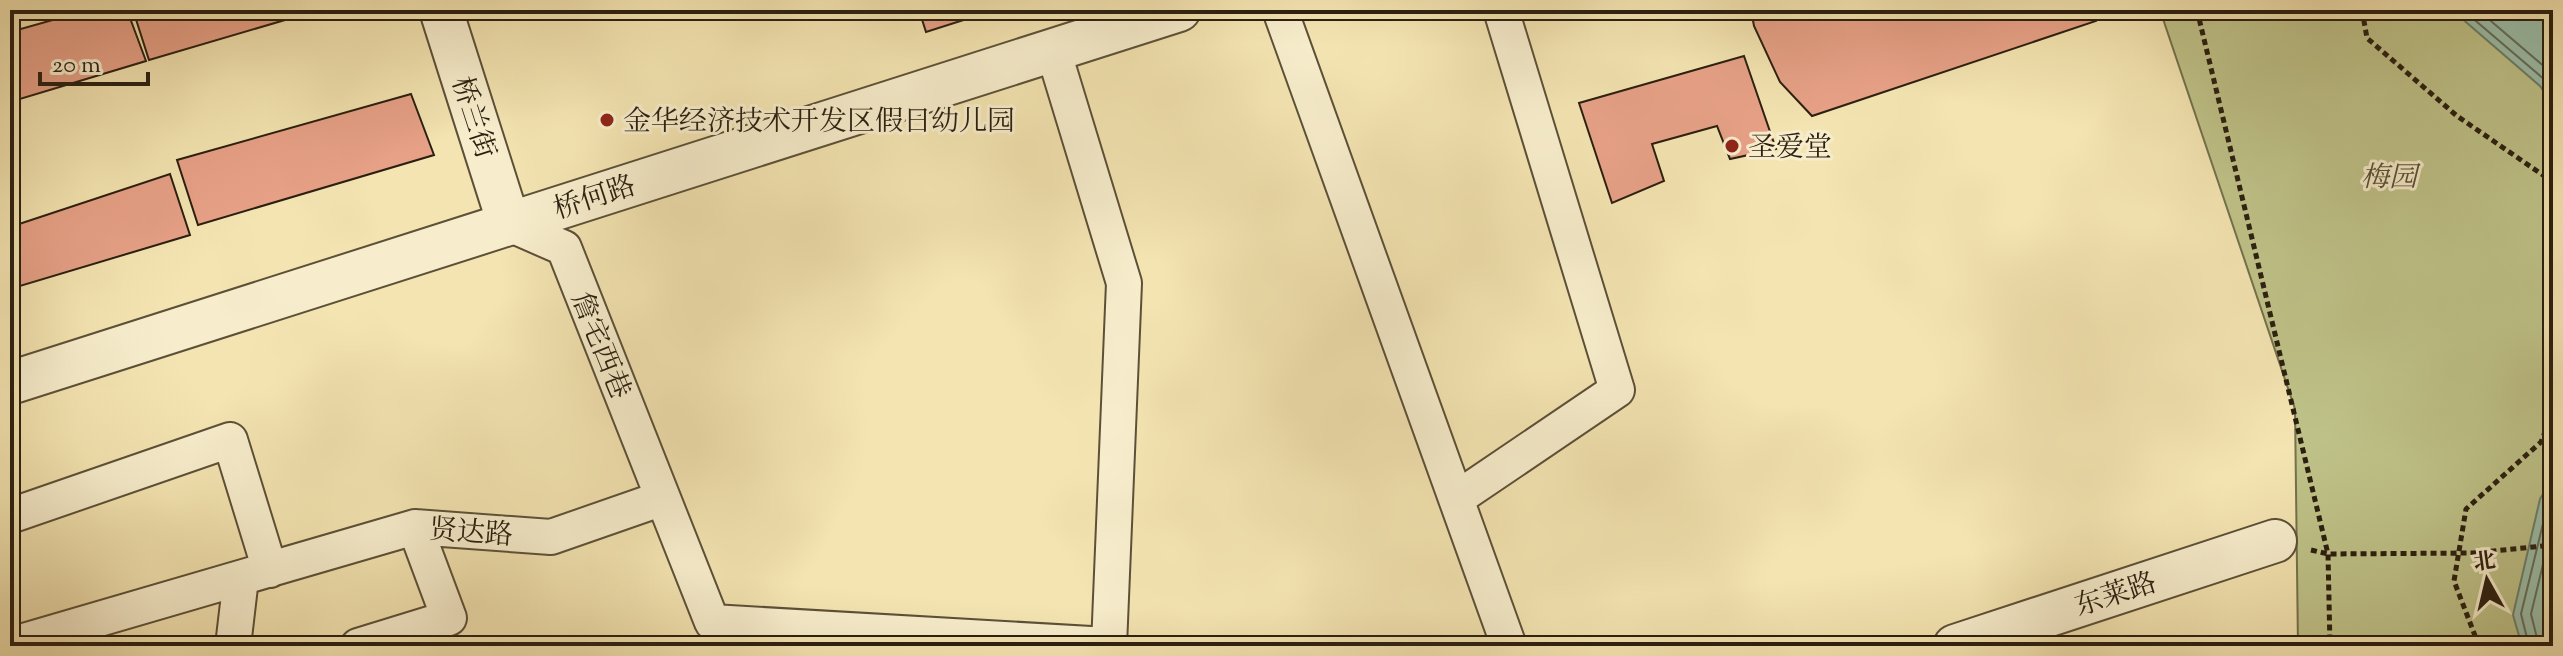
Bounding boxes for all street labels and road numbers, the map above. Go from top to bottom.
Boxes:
street label: 桥兰街 [440,72,504,164]
street label: 桥何路 [549,167,641,231]
street label: 詹宅西巷 [560,287,639,406]
street label: 贤达路 [427,511,514,557]
street label: 东莱路 [2070,564,2162,628]

